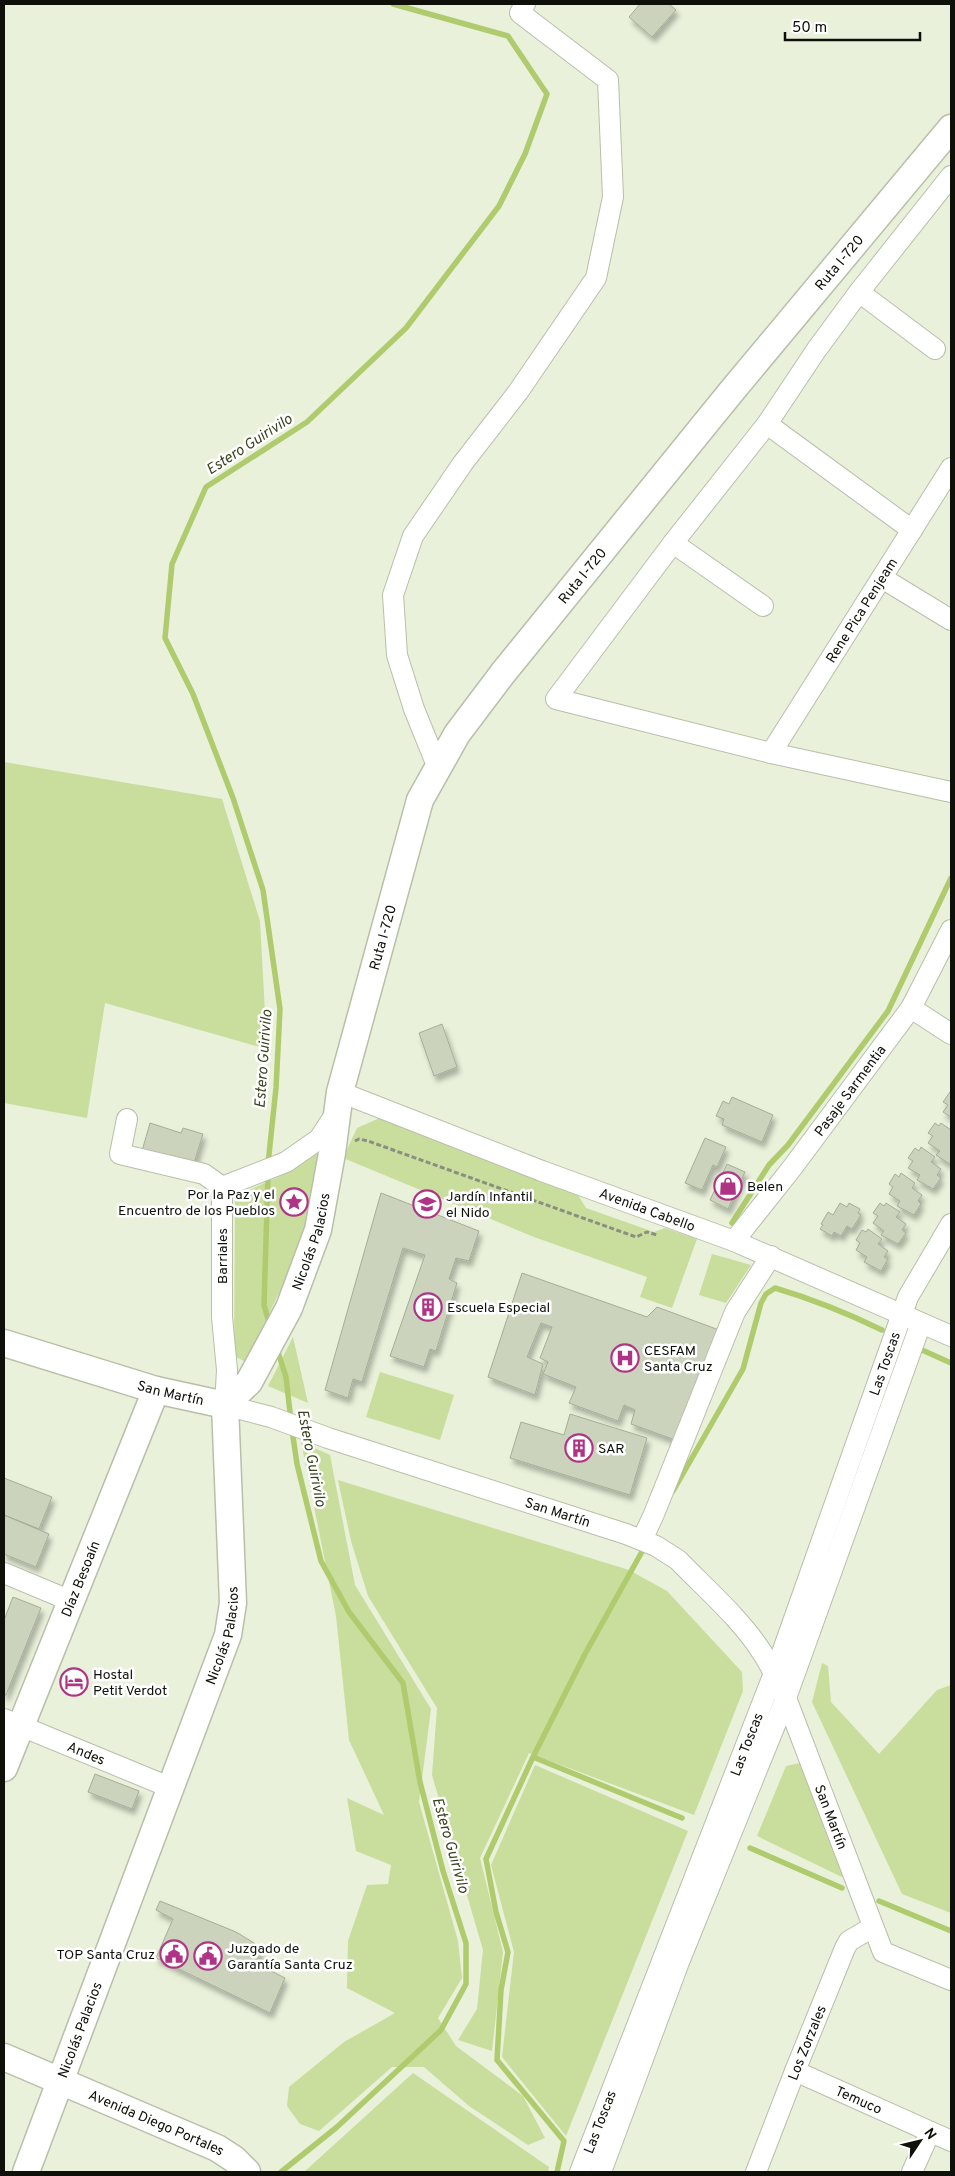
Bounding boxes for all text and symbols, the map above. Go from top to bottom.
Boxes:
scale bar [785,10,920,42]
text: 50 m [792,19,827,38]
street label: Ruta I-720 [812,232,868,295]
water label: Estero Guirivilo [203,410,296,480]
street label: Ruta I-720 [556,545,611,608]
street label: Rene Pica Penjeam [823,555,902,667]
street label: Ruta I-720 [367,903,401,972]
water label: Estero Guirivilo [252,1009,277,1109]
street label: Pasaje Sarmentia [812,1042,890,1140]
shop icon: Belen [713,1171,743,1201]
place label: Belen [747,1179,783,1196]
street label: Avenida Cabello [597,1186,697,1236]
place label: Por la Paz y el Encuentro de los Pueblos [118,1187,275,1220]
place icon: Por la Paz y el Encuentro de los Pueblos [279,1187,309,1217]
school or university icon: Jardín Infantil el Nido [412,1189,442,1219]
place label: Jardín Infantil el Nido [446,1189,533,1222]
street label: Nicolás Palacios [289,1192,335,1293]
street label: Barriales [215,1228,232,1284]
building icon: Escuela Especial [413,1292,443,1322]
place label: Escuela Especial [447,1300,550,1317]
street label: Las Toscas [867,1330,905,1398]
hospital icon: CESFAM Santa Cruz [610,1343,640,1373]
place label: CESFAM Santa Cruz [644,1343,713,1376]
street label: San Martín [135,1378,205,1410]
water label: Estero Guirivilo [292,1408,329,1509]
building icon: SAR [564,1433,594,1463]
place label: SAR [598,1441,625,1458]
street label: San Martín [522,1495,592,1532]
street label: Díaz Besoaín [59,1539,104,1620]
street label: Nicolás Palacios [203,1586,243,1688]
hotel icon: Hostal Petit Verdot [59,1667,89,1697]
place label: Hostal Petit Verdot [93,1667,167,1700]
street label: Las Toscas [728,1711,768,1779]
street label: Andes [64,1739,107,1770]
street label: San Martín [810,1783,850,1852]
water label: Estero Guirivilo [427,1795,472,1896]
public building icon: TOP Santa Cruz [159,1939,189,1969]
public building icon: Juzgado de Garantía Santa Cruz [193,1941,223,1971]
place label: Juzgado de Garantía Santa Cruz [227,1941,353,1974]
place label: TOP Santa Cruz [56,1947,155,1964]
street label: Nicolás Palacios [55,1980,107,2081]
street label: Los Zorzales [785,2003,831,2083]
street label: Temuco [832,2083,884,2119]
street label: Avenida Diego Portales [86,2087,227,2160]
street label: Las Toscas [581,2088,621,2156]
north arrow [895,2116,945,2166]
text: N [920,2125,939,2143]

